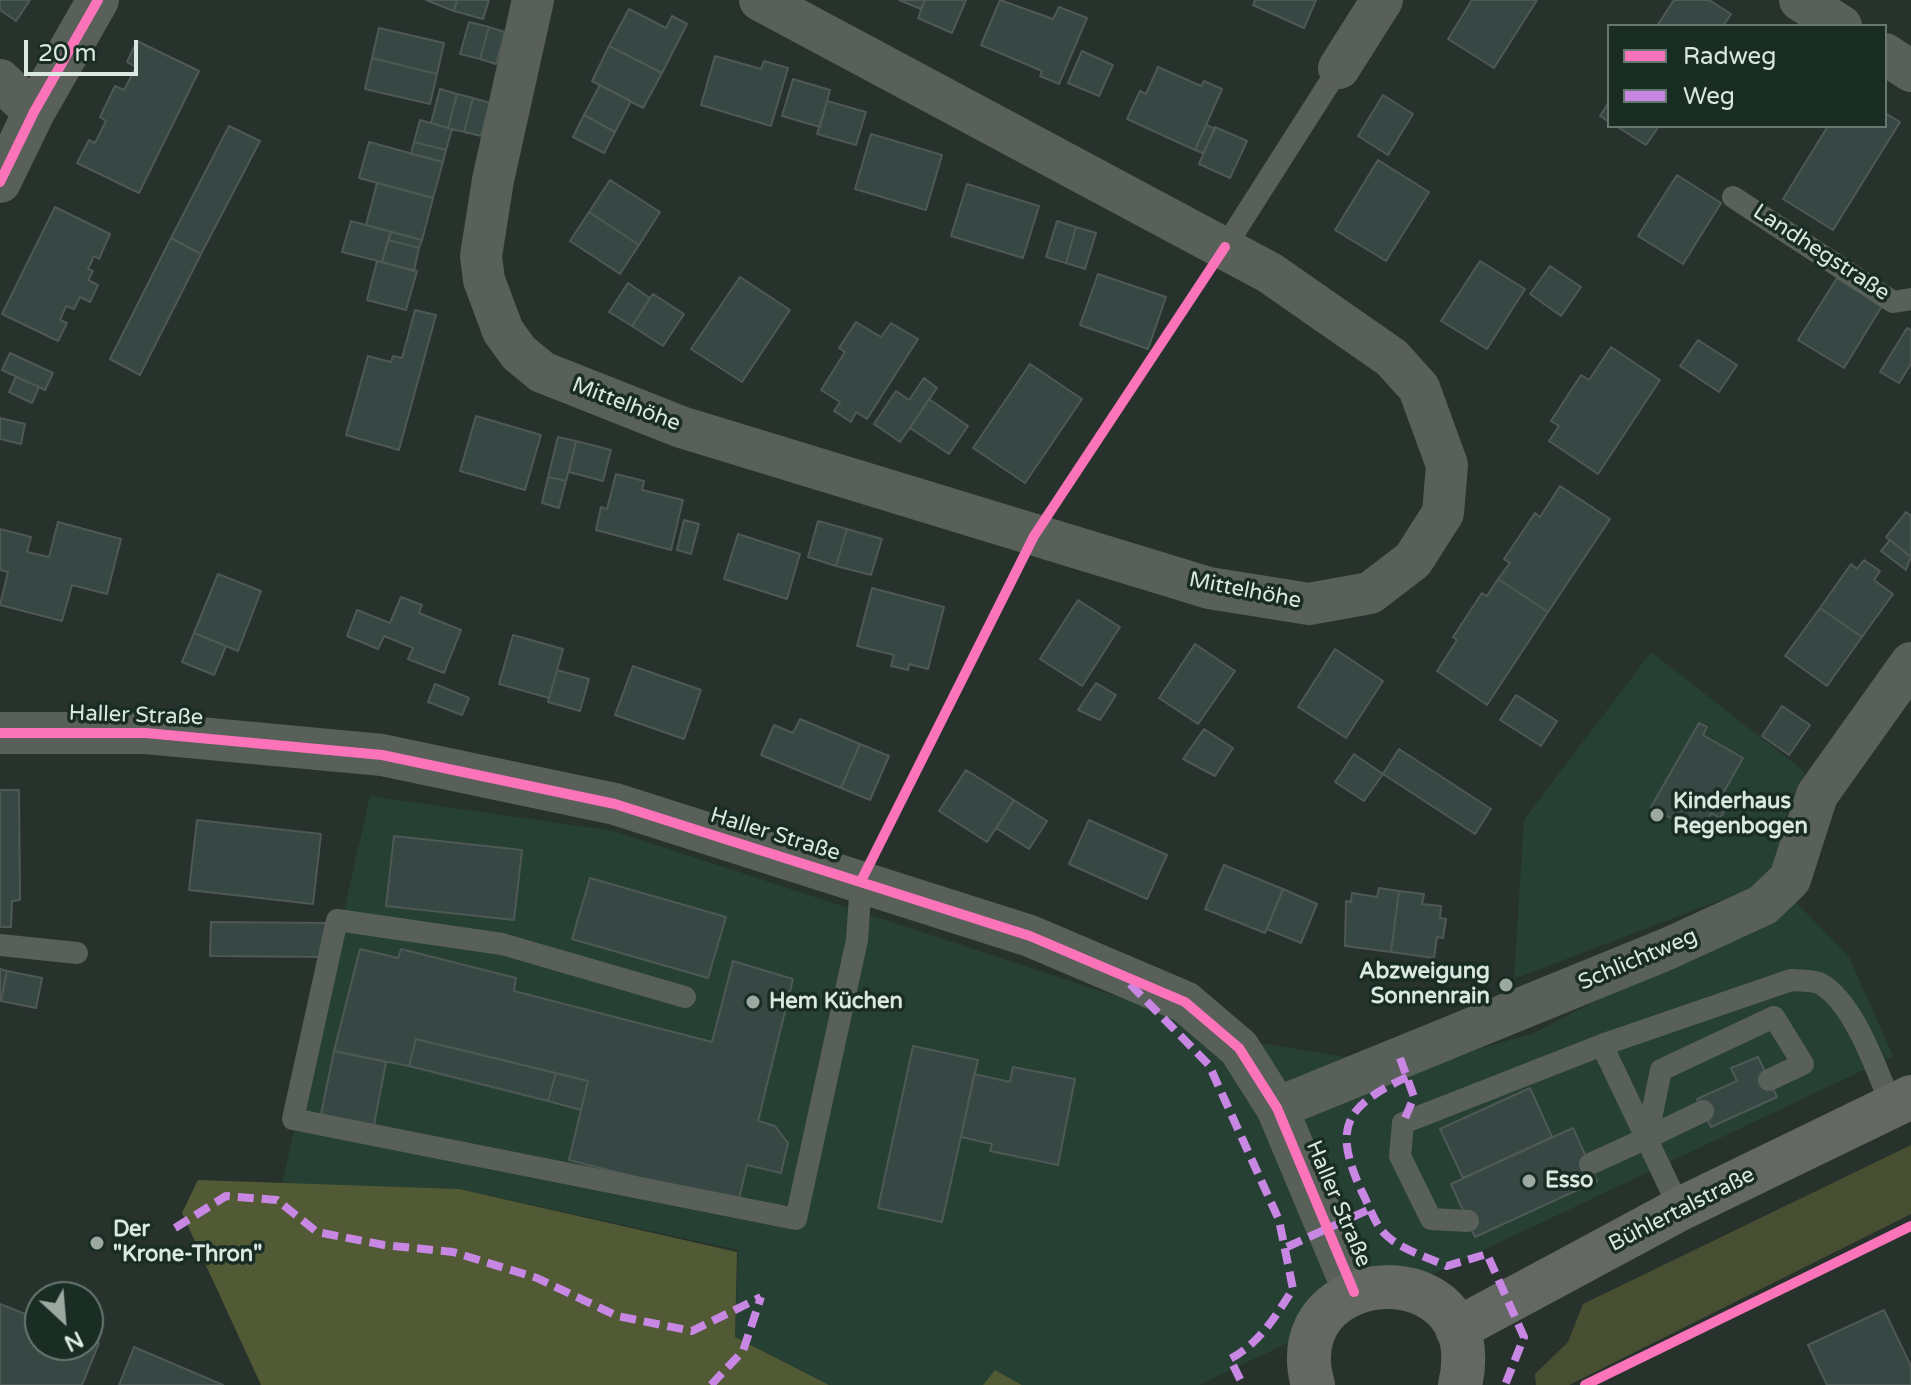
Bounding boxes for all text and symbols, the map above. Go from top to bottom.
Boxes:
scale bar [28,24,142,74]
legend [1607,24,1887,128]
text: 20 m [38,39,96,68]
text: Radweg [1683,42,1776,71]
text: Weg [1683,82,1735,111]
street label: Landhegstraße [1748,199,1894,307]
street label: Mittelhöhe [568,372,684,438]
street label: Mittelhöhe [1187,567,1303,615]
street label: Haller Straße [68,700,204,732]
place label: Kinderhaus Regenbogen [1673,789,1808,840]
street label: Haller Straße [707,803,843,867]
marker: Kinderhaus Regenbogen [1648,806,1666,824]
street label: Schlichtweg [1575,923,1701,997]
place label: Abzweigung Sonnenrain [1359,959,1490,1010]
marker: Abzweigung Sonnenrain [1497,976,1515,994]
place label: Hem Küchen [769,989,903,1015]
marker: Hem Küchen [744,993,762,1011]
street label: Haller Straße [1300,1137,1376,1271]
street label: Bühlertalstraße [1605,1162,1759,1258]
place label: Esso [1545,1168,1593,1194]
marker: Esso [1520,1172,1538,1190]
place label: Der "Krone-Thron" [113,1217,262,1268]
marker: Der "Krone-Thron" [88,1234,106,1252]
north arrow [24,1281,104,1361]
text: N [60,1325,87,1356]

